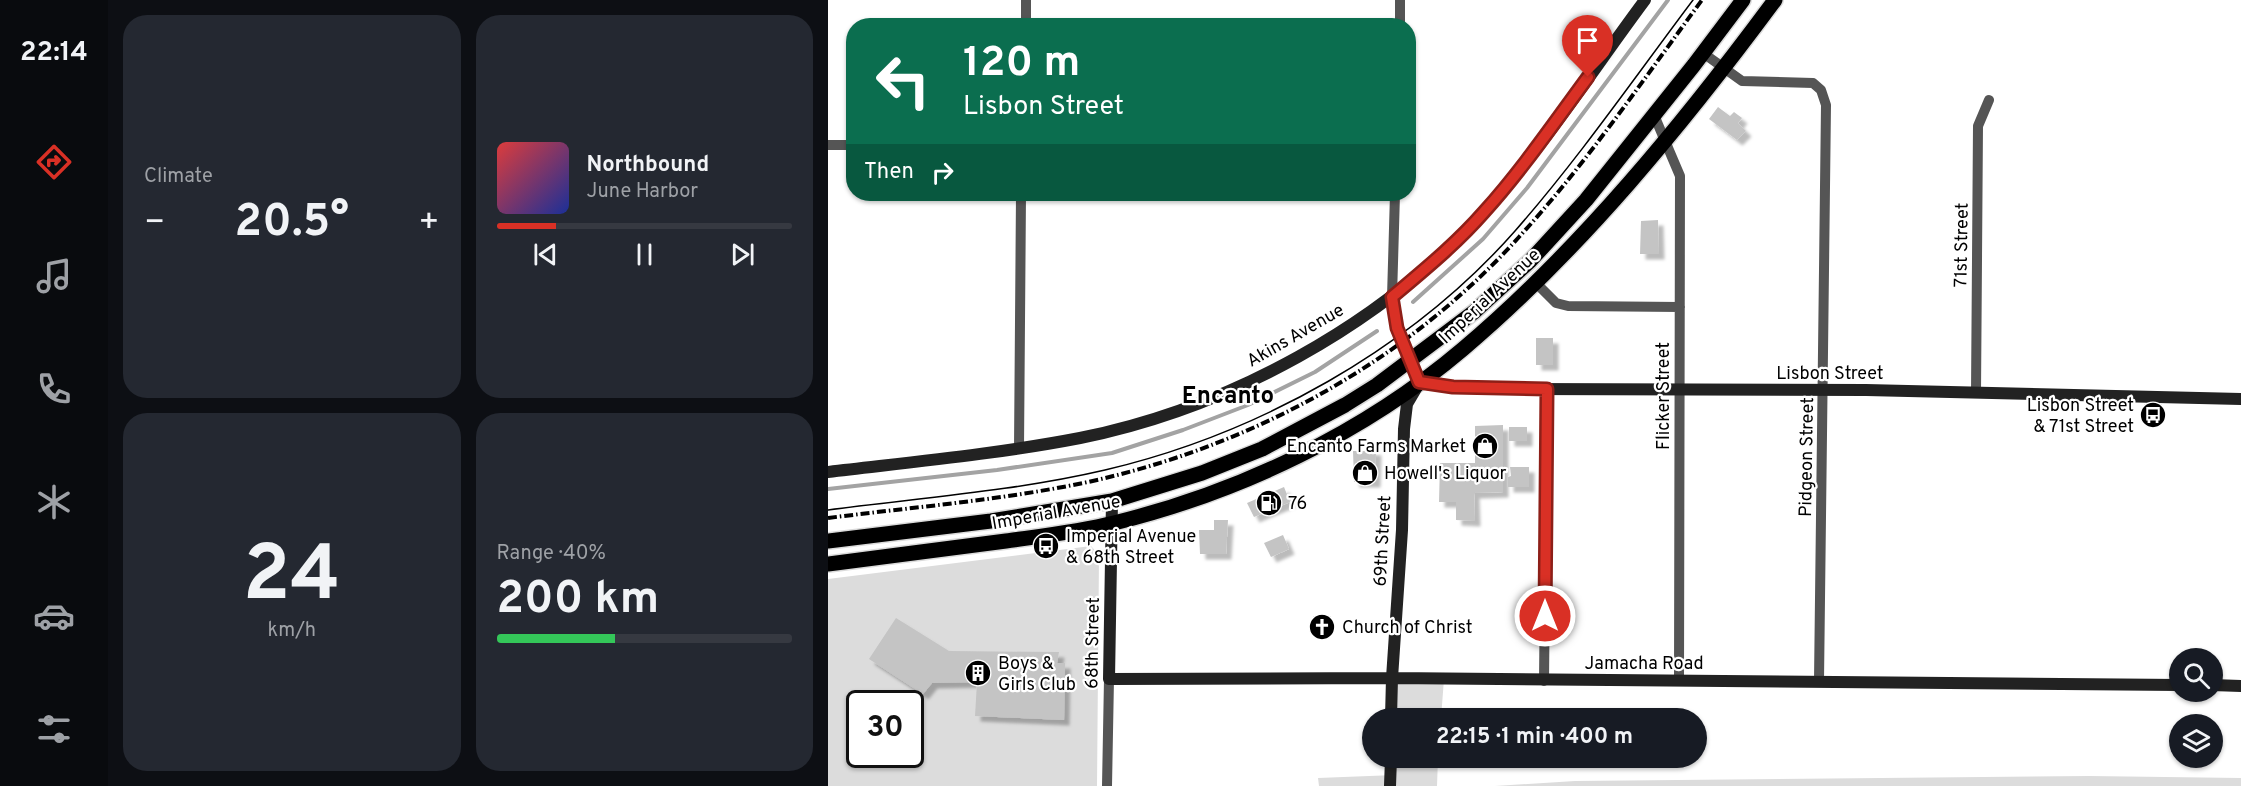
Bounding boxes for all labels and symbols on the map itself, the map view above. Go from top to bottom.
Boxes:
pin [1562,15,1613,77]
street label: 71st Street [1950,202,1975,288]
street label: Imperial Avenue [1435,244,1545,350]
street label: Akins Avenue [1243,299,1349,373]
street label: Flicker Street [1653,342,1676,450]
street label: Lisbon Street [1776,363,1884,386]
district label: Encanto [1182,382,1274,412]
place label: Lisbon Street & 71st Street [2027,395,2134,439]
street label: Pidgeon Street [1795,397,1820,517]
bus stop icon: Lisbon Street & 71st Street [2138,400,2168,430]
shop icon: Encanto Farms Market [1470,431,1500,461]
place label: Encanto Farms Market [1287,436,1466,459]
shop icon: Howell's Liquor [1350,458,1380,488]
place label: Howell's Liquor [1384,463,1507,486]
fuel station icon: 76 [1254,488,1284,518]
street label: Imperial Avenue [990,491,1122,536]
place label: 76 [1288,493,1307,516]
street label: 69th Street [1370,495,1397,587]
place label: Imperial Avenue & 68th Street [1066,526,1196,570]
bus stop icon: Imperial Avenue & 68th Street [1031,531,1061,561]
position arrow [1513,584,1577,648]
street label: 68th Street [1081,597,1106,689]
church icon: Church of Christ [1307,612,1337,642]
place label: Church of Christ [1342,617,1473,640]
place label: Boys & Girls Club [998,653,1076,697]
street label: Jamacha Road [1584,653,1704,676]
building icon: Boys & Girls Club [963,658,993,688]
speed limit sign: 30 [846,690,924,768]

